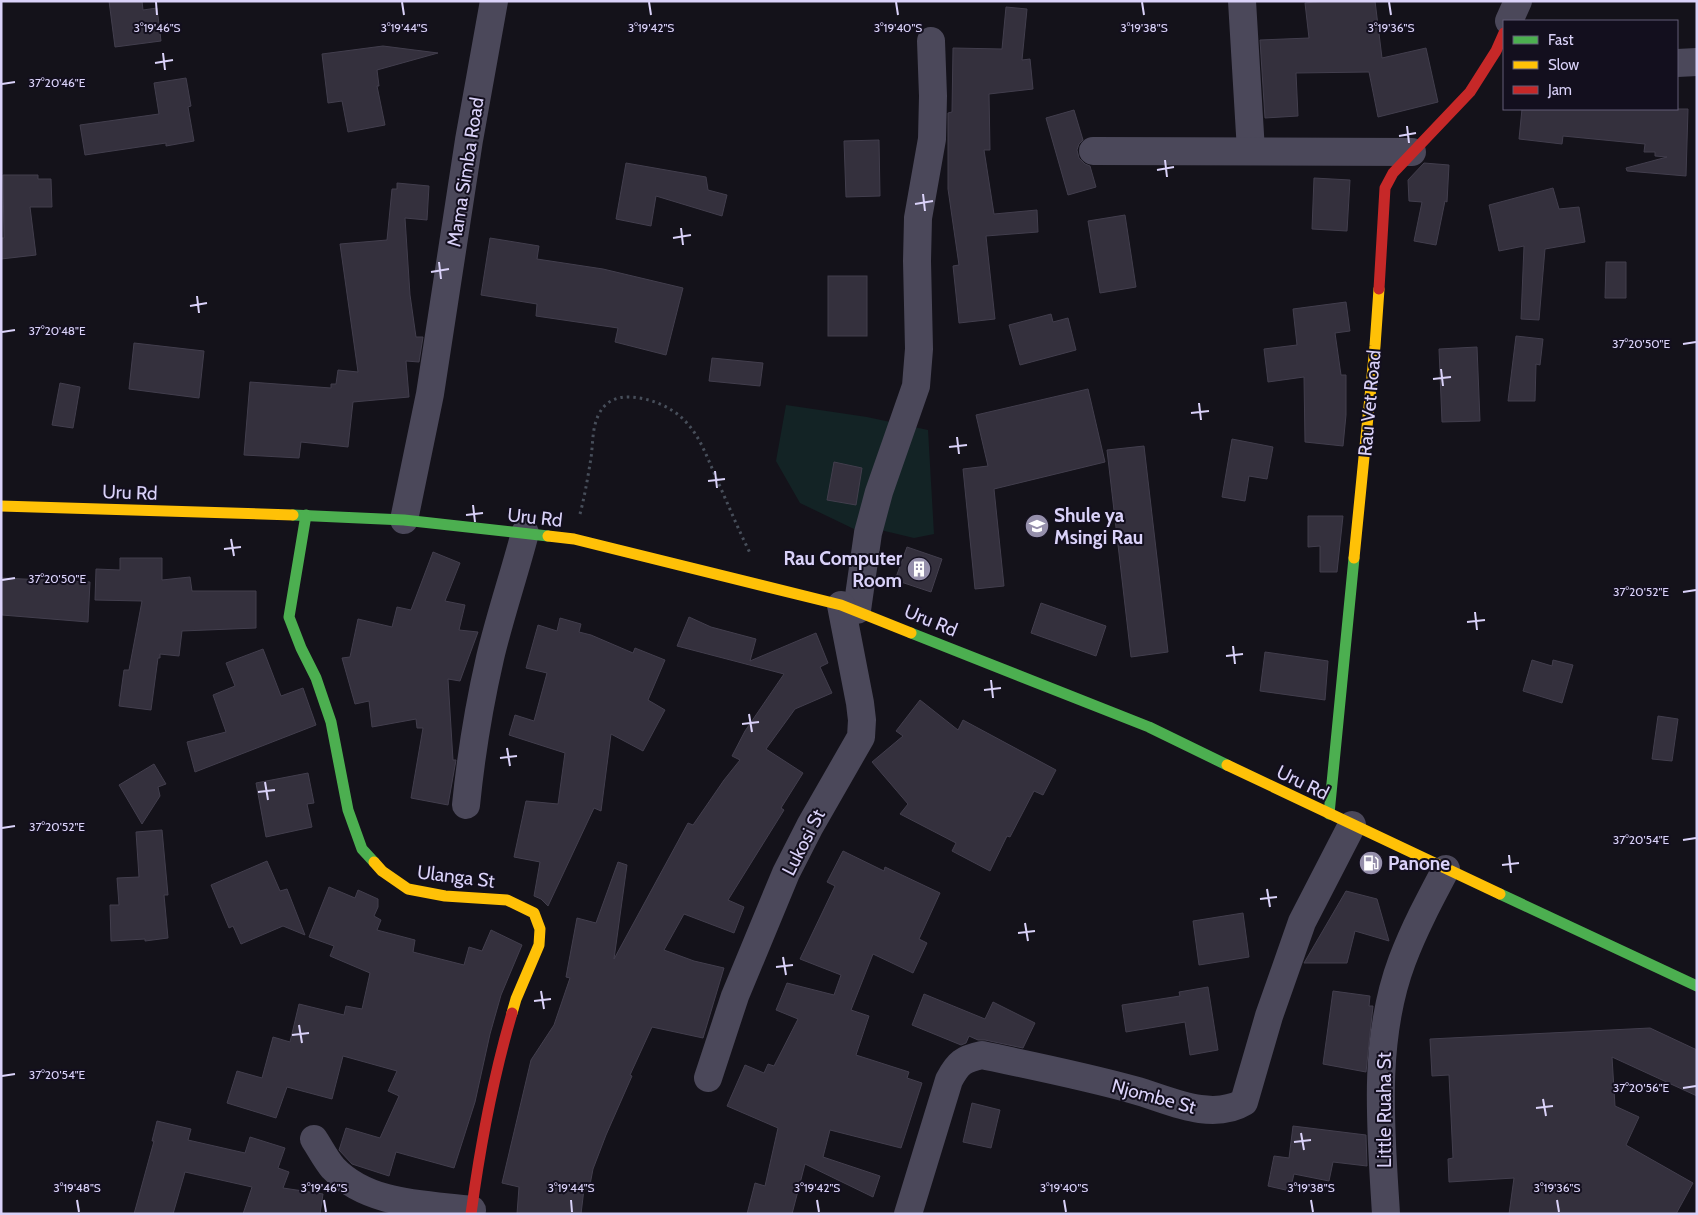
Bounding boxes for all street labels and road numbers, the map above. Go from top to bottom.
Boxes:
street label: Mama Simba Road [442,96,489,249]
street label: Rau Vet Road [1353,349,1386,457]
street label: Uru Rd [102,480,158,505]
street label: Uru Rd [506,503,564,532]
street label: Uru Rd [901,599,961,641]
street label: Uru Rd [1273,760,1333,805]
street label: Lukosi St [777,805,830,879]
street label: Ulanga St [416,860,497,893]
street label: Little Ruaha St [1373,1051,1396,1168]
street label: Njombe St [1109,1074,1199,1119]

